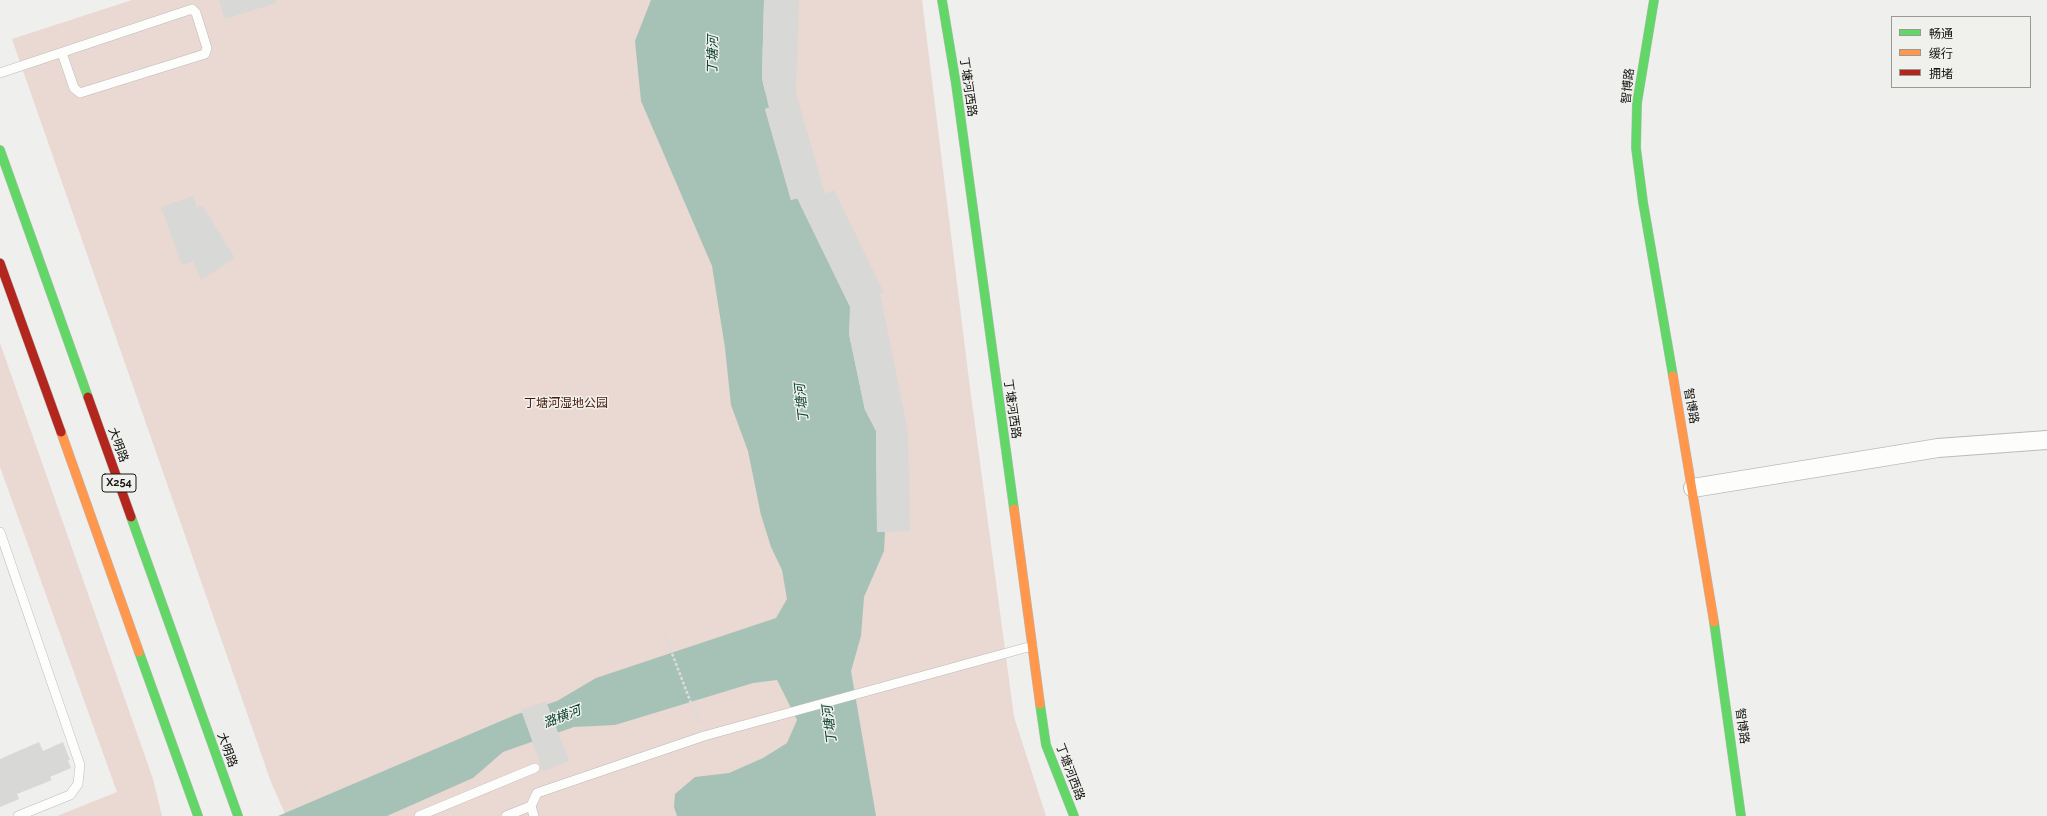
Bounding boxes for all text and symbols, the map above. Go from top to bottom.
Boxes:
legend [1891,16,2031,88]
text: 畅通 [1929,27,1953,41]
water label: 丁塘河 [705,35,721,75]
text: 缓行 [1929,47,1953,61]
street label: 丁塘河西路 [957,56,979,118]
street label: 智博路 [1619,67,1637,105]
text: 拥堵 [1929,67,1953,81]
street label: 丁塘河西路 [1001,378,1023,440]
water label: 丁塘河 [792,383,812,423]
street label: 智博路 [1681,387,1701,425]
park label: 丁塘河湿地公园 [524,396,608,410]
street label: 大明路 [105,426,131,464]
road number: X254 [102,474,136,492]
water label: 潞横河 [541,703,583,731]
water label: 丁塘河 [820,705,840,745]
street label: 智博路 [1732,707,1752,745]
street label: 大明路 [214,731,240,769]
street label: 丁塘河西路 [1053,741,1087,803]

